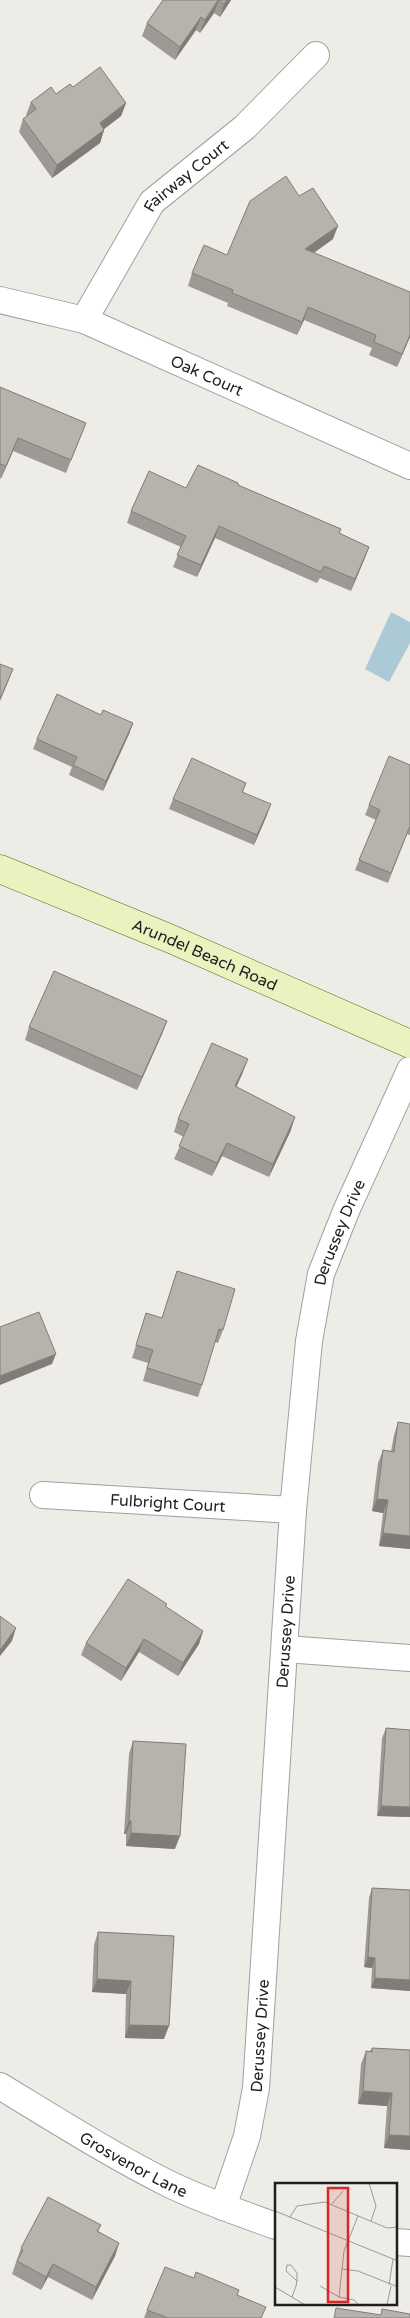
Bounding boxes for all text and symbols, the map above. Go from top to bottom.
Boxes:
street label: Fairway Court [139,135,233,216]
street label: Oak Court [167,351,246,401]
street label: Arundel Beach Road [129,915,280,996]
street label: Derussey Drive [310,1176,370,1287]
street label: Fulbright Court [109,1490,226,1517]
street label: Derussey Drive [273,1575,300,1689]
street label: Derussey Drive [247,1979,274,2093]
street label: Grosvenor Lane [76,2128,190,2202]
inset map [275,2183,398,2306]

